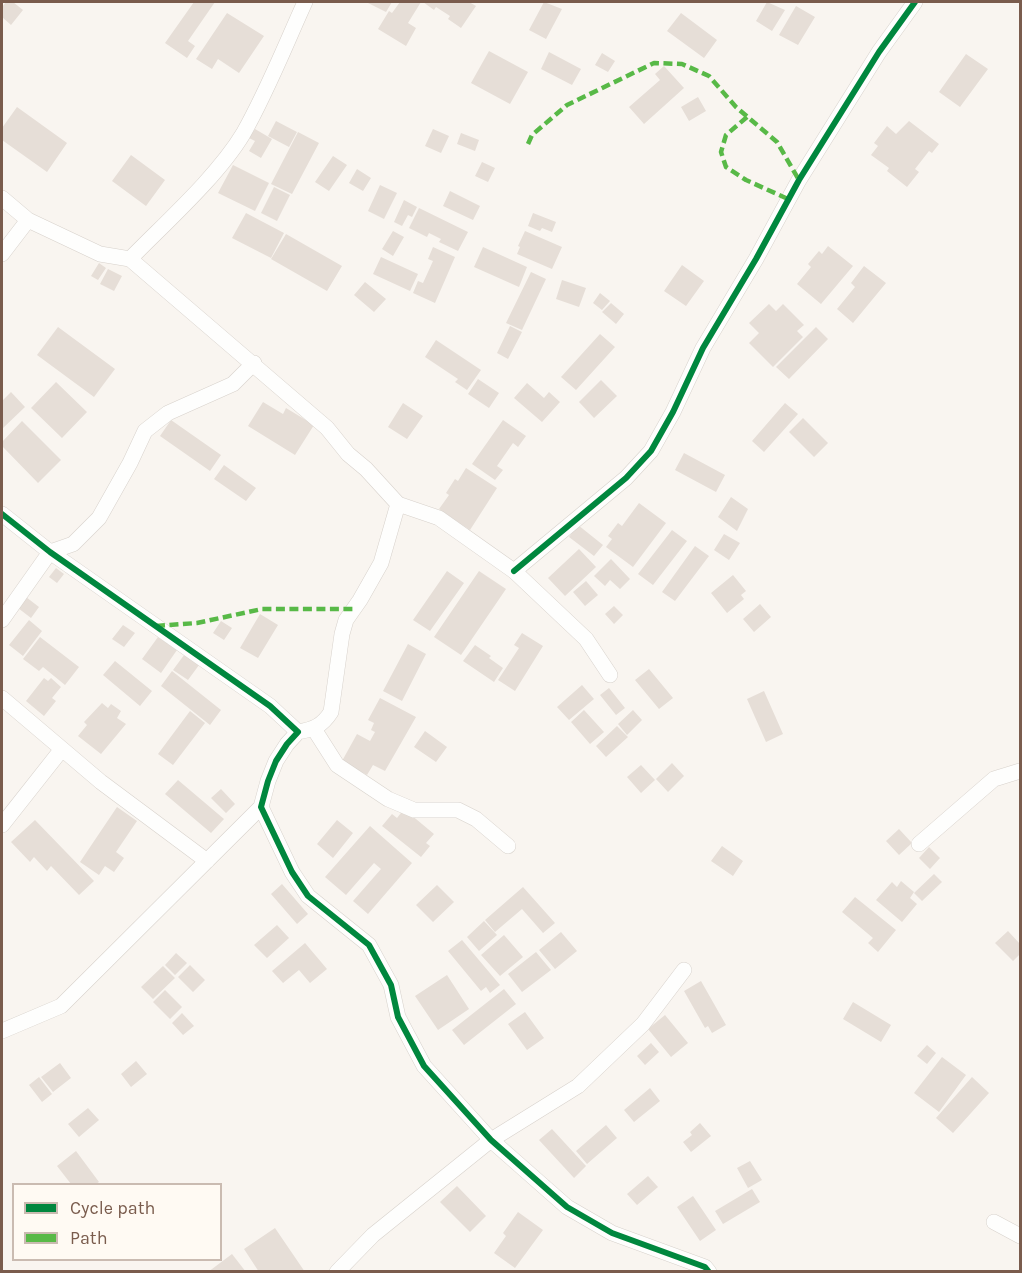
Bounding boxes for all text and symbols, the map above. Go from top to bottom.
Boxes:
legend [12,1183,222,1261]
text: Cycle path [70,1197,155,1219]
text: Path [70,1227,108,1249]

